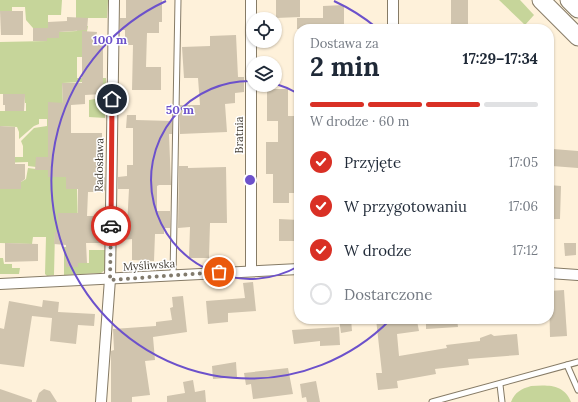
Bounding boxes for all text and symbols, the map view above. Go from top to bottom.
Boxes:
map controls [246,12,282,92]
button: locate [246,12,282,48]
text: 100 m [93,32,127,47]
text: Dostawa za [310,35,379,52]
text: 17:29–17:34 [463,49,538,68]
text: 2 min [310,50,380,83]
button: layers [246,56,282,92]
pin [95,82,129,116]
icon: home [101,88,123,110]
text: 50 m [166,102,194,117]
text: W drodze · 60 m [310,113,409,130]
street label: Bratnia [232,116,246,153]
street label: Radosława [92,138,106,192]
icon: check [310,151,332,173]
text: Przyjęte [344,153,401,172]
text: 17:05 [509,154,538,171]
centre of rings [243,173,257,187]
icon: check [310,195,332,217]
text: W przygotowaniu [344,197,467,216]
text: 17:06 [508,198,538,215]
courier [91,206,131,246]
icon: car [100,215,122,237]
icon: check [310,239,332,261]
text: W drodze [344,241,412,260]
text: 17:12 [512,242,538,259]
pin [202,255,236,289]
street label: Myśliwska [122,256,176,274]
icon: bag [208,261,230,283]
text: Dostarczone [344,285,432,304]

